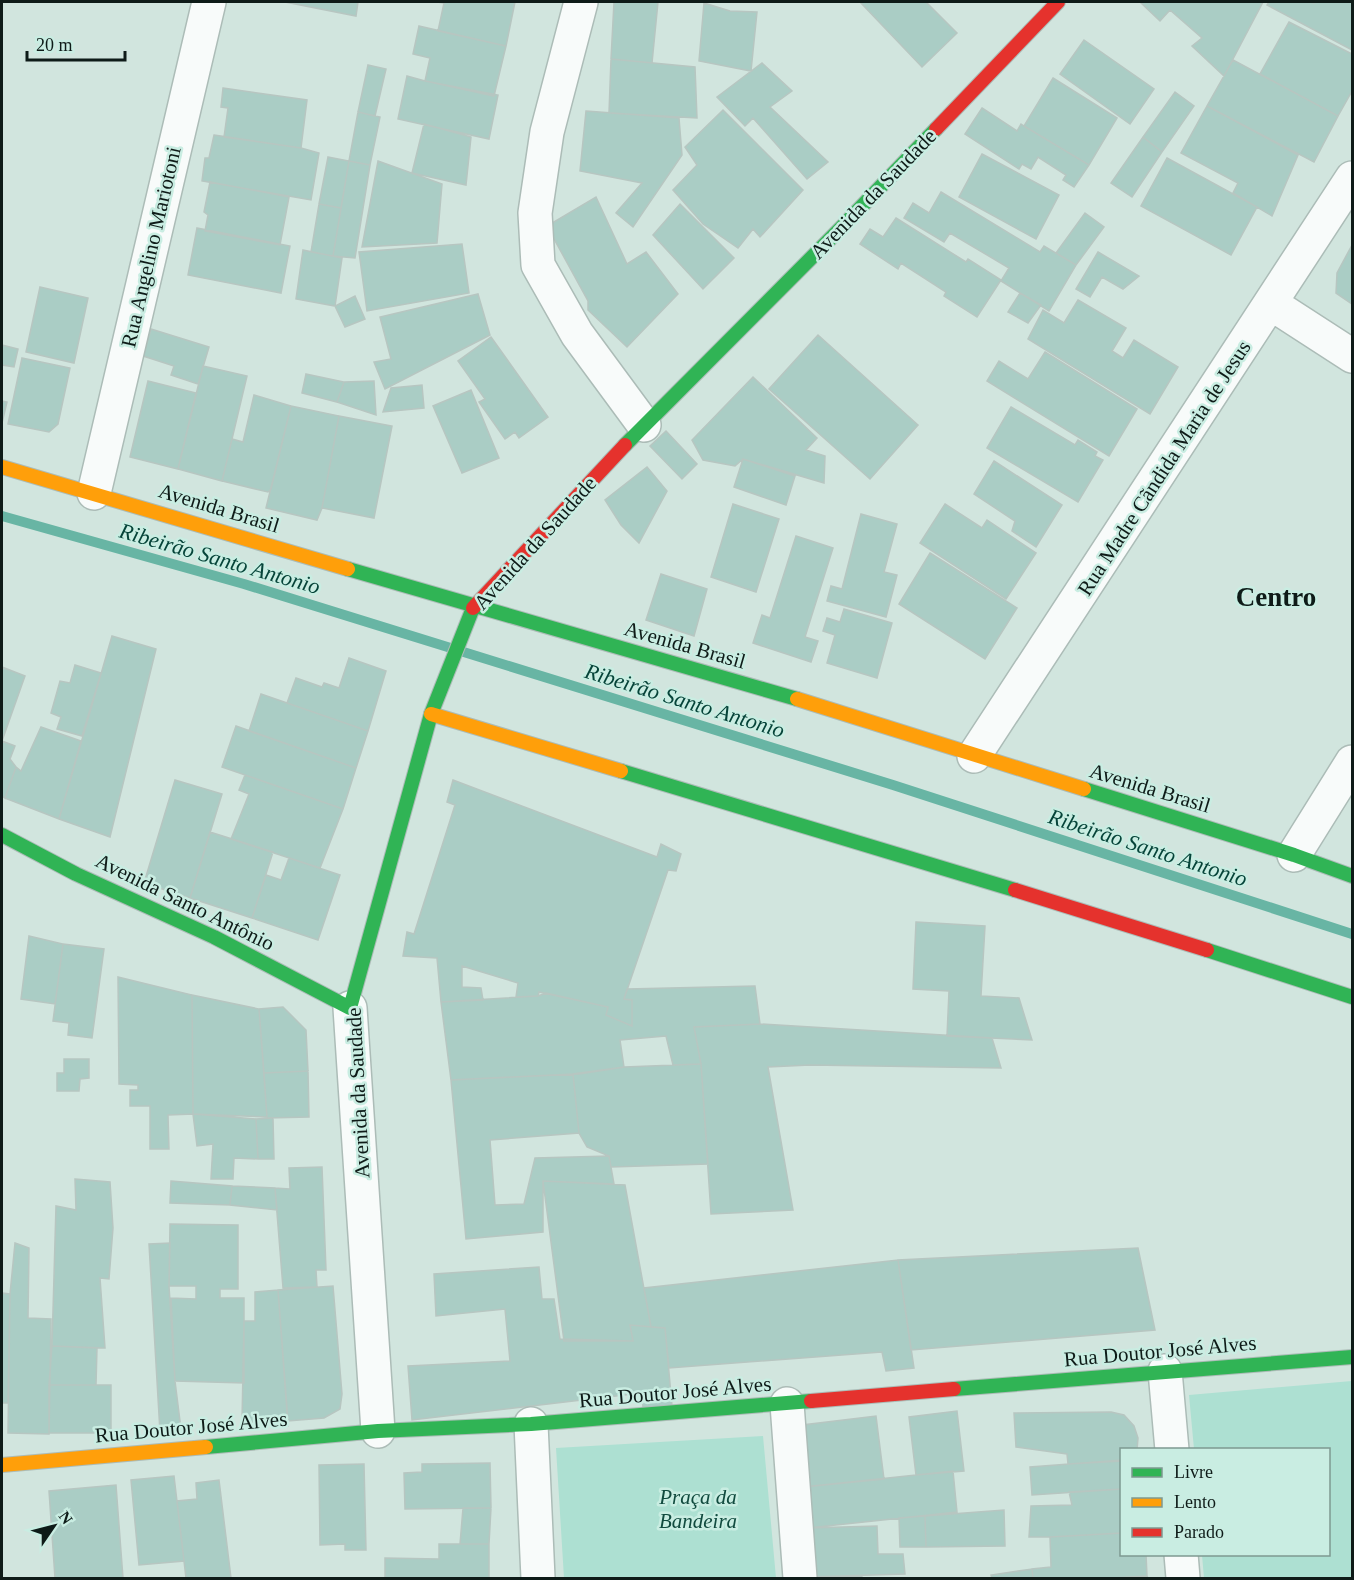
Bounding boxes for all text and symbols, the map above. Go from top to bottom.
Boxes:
scale bar [27,24,124,62]
text: 20 m [36,35,73,55]
street label: Avenida da Saudade [805,124,941,264]
street label: Rua Angelino Mariotoni [116,144,186,350]
street label: Rua Madre Cãndida Maria de Jesus [1072,336,1256,600]
street label: Avenida da Saudade [469,471,601,615]
street label: Avenida Brasil [156,478,282,538]
water label: Ribeirão Santo Antonio [116,518,323,599]
district label: Centro [1236,582,1316,612]
street label: Avenida Brasil [622,616,749,674]
water label: Ribeirão Santo Antonio [581,658,788,743]
street label: Avenida Brasil [1087,758,1213,818]
water label: Ribeirão Santo Antonio [1044,803,1250,891]
street label: Avenida Santo Antônio [92,848,278,956]
street label: Avenida da Saudade [342,1007,374,1179]
street label: Rua Doutor José Alves [1063,1331,1257,1371]
street label: Rua Doutor José Alves [578,1372,772,1412]
street label: Rua Doutor José Alves [94,1407,288,1447]
legend [1120,1448,1330,1556]
text: Livre [1174,1462,1213,1482]
park label: Praça da Bandeira [658,1485,737,1533]
text: Lento [1174,1492,1216,1512]
north arrow [24,1496,84,1556]
text: N [56,1508,76,1528]
text: Parado [1174,1522,1224,1542]

